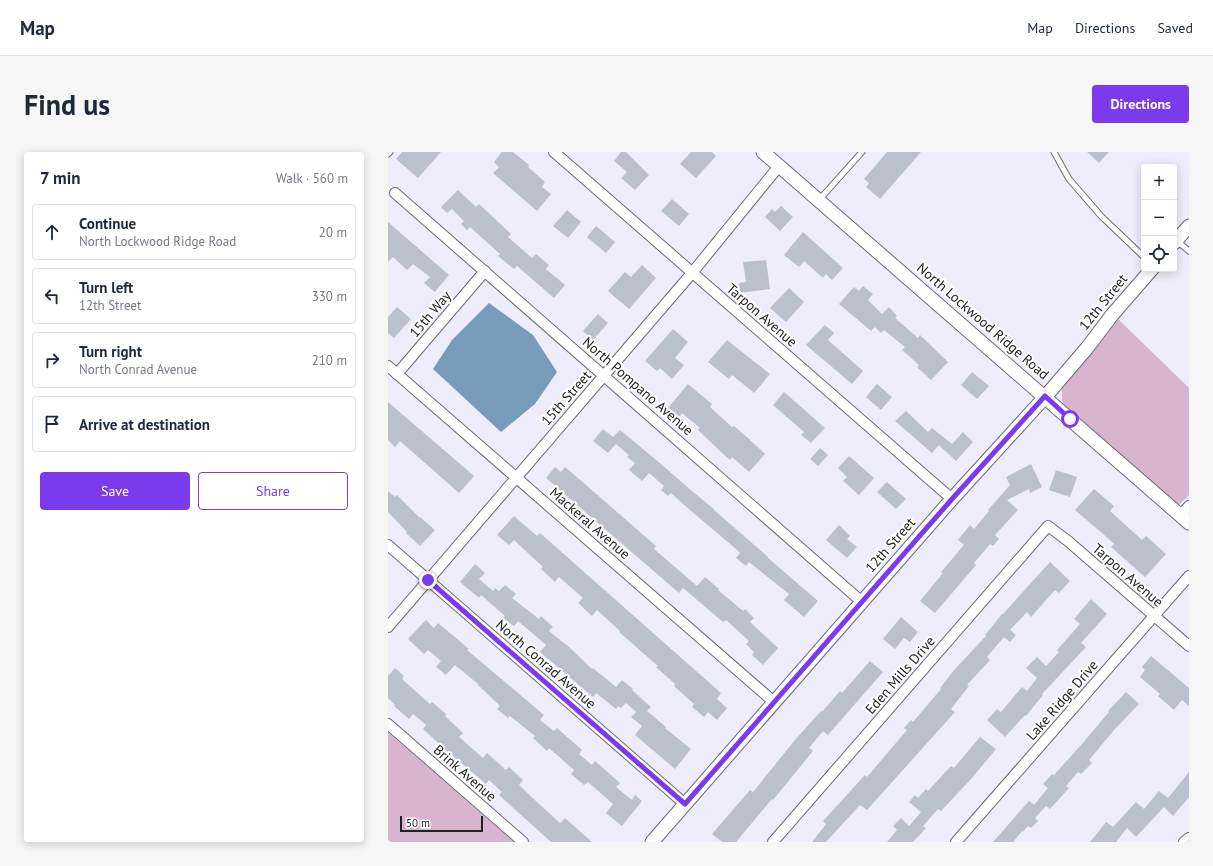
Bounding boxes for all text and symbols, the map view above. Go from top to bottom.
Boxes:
text: Map [20,16,55,40]
text: Map [1027,19,1053,37]
text: Directions [1075,19,1135,37]
text: Saved [1157,19,1193,37]
button: Directions [1092,85,1189,123]
text: Find us [24,86,110,123]
map controls [1141,164,1177,272]
button: + [1141,164,1177,200]
text: 7 min [40,167,81,189]
text: Walk · 560 m [276,170,348,187]
button: − [1141,200,1177,236]
text: Continue [79,214,136,233]
icon: ahead [41,221,63,243]
text: 20 m [319,224,347,241]
text: North Lockwood Ridge Road [79,233,236,250]
button: locate [1141,236,1177,272]
street label: North Lockwood Ridge Road [913,259,1053,383]
street label: 12th Street [1075,270,1131,334]
text: Turn left [79,278,133,297]
street label: Tarpon Avenue [723,279,801,351]
icon: left [41,285,63,307]
street label: 15th Way [405,287,455,341]
text: 330 m [312,288,347,305]
text: 12th Street [79,297,141,314]
street label: North Pompano Avenue [579,333,697,439]
text: Turn right [79,342,142,361]
icon: right [41,349,63,371]
text: 210 m [312,352,347,369]
text: North Conrad Avenue [79,361,197,378]
street label: 15th Street [537,367,595,429]
route start [1061,410,1079,428]
icon: arrive [41,413,63,435]
text: Arrive at destination [79,415,210,434]
button: Save [40,472,190,510]
button: Share [198,472,348,510]
street label: Mackeral Avenue [546,483,634,563]
street label: 12th Street [861,514,919,576]
street label: Tarpon Avenue [1089,539,1167,611]
route end [419,571,437,589]
street label: North Conrad Avenue [492,615,600,713]
street label: Eden Mills Drive [861,632,939,718]
street label: Lake Ridge Drive [1022,656,1102,744]
street label: Brink Avenue [430,741,500,805]
scale bar [400,814,483,833]
text: 50 m [406,816,430,830]

